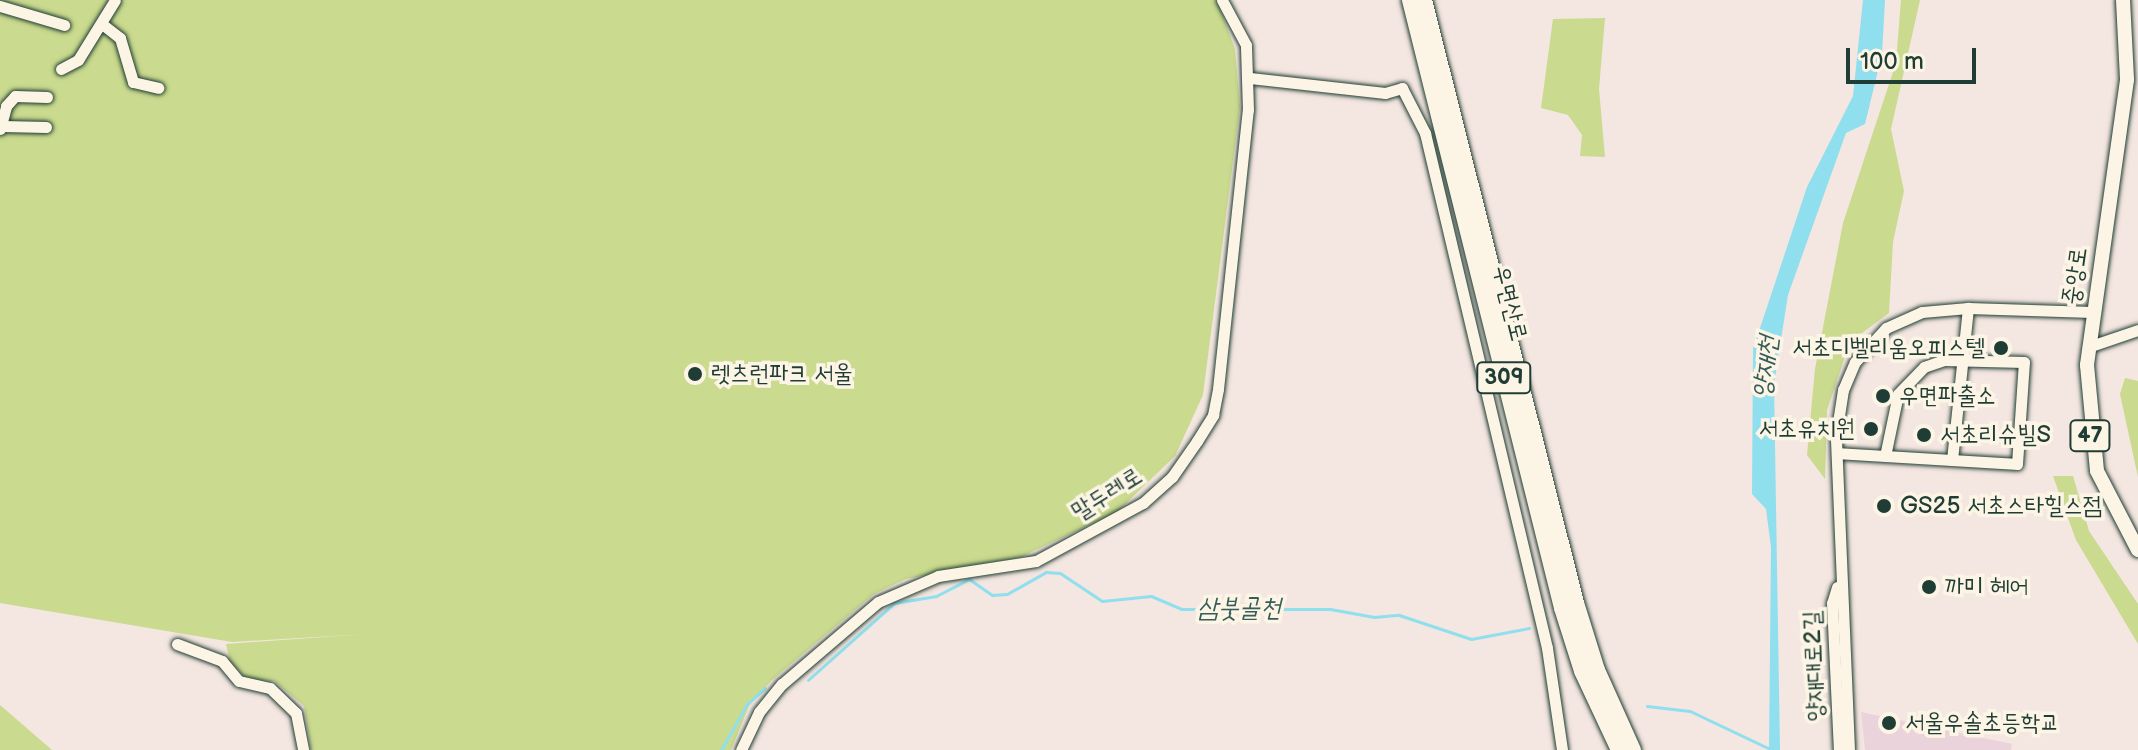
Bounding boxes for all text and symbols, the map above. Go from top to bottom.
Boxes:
scale bar [1850,32,1980,82]
text: 100 m [1860,47,1924,76]
street label: 중앙로 [2057,245,2093,307]
street label: 우면산로 [1487,262,1533,344]
water label: 양재천 [1747,334,1785,400]
place label: 서초디벨리움오피스텔 [1792,334,1985,362]
marker: 서초디벨리움오피스텔 [1992,339,2010,357]
place label: 렛츠런파크 서울 [711,360,853,388]
road number: 309 [1476,360,1532,396]
marker: 렛츠런파크 서울 [686,365,704,383]
place label: 우면파출소 [1899,382,1996,410]
marker: 우면파출소 [1874,387,1892,405]
place label: 서초유치원 [1758,415,1855,443]
road number: 47 [2068,418,2112,454]
marker: 서초유치원 [1862,420,1880,438]
place label: 서초리슈빌S [1940,421,2051,449]
marker: 서초리슈빌S [1915,426,1933,444]
street label: 말두레로 [1067,461,1147,527]
place label: GS25 서초스타힐스점 [1900,492,2102,520]
marker: GS25 서초스타힐스점 [1875,497,1893,515]
place label: 까미 헤어 [1945,573,2029,601]
marker: 까미 헤어 [1920,578,1938,596]
water label: 삼붓골천 [1197,593,1281,625]
street label: 양재대로2길 [1798,610,1830,722]
place label: 서울우솔초등학교 [1905,709,2060,737]
marker: 서울우솔초등학교 [1880,714,1898,732]

